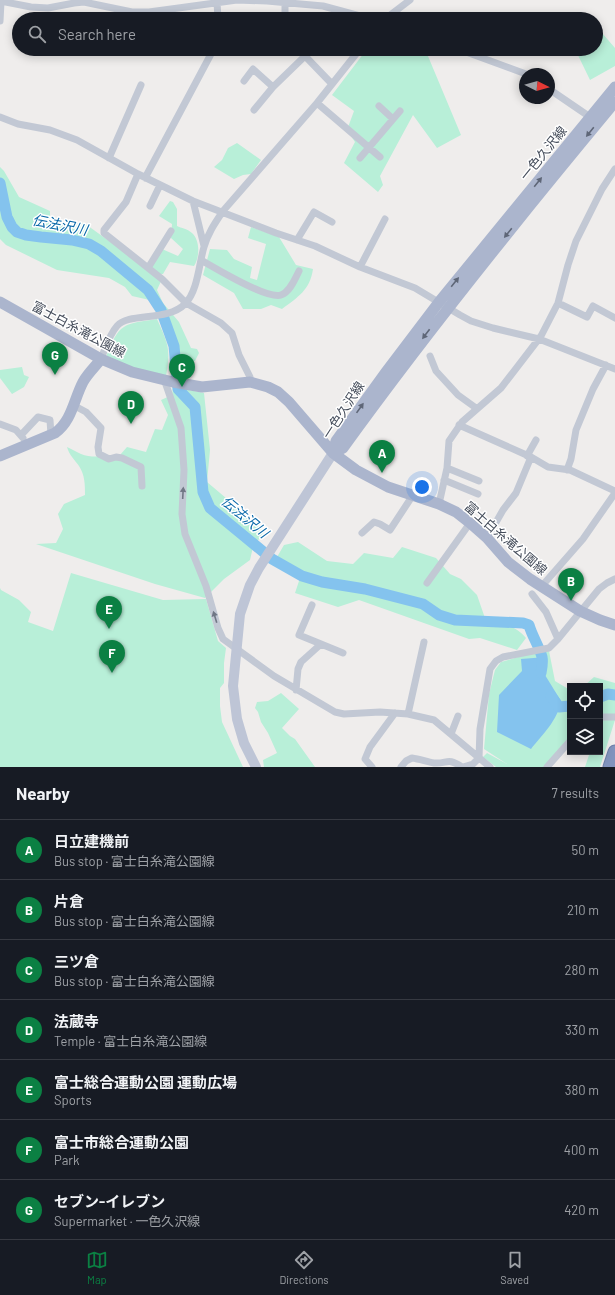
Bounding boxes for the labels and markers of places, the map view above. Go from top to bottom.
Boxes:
pin: G [42,342,68,375]
pin: C [169,354,195,387]
pin: D [118,391,144,424]
pin: A [369,440,395,473]
pin: B [558,568,584,601]
pin: E [96,596,122,629]
pin: F [99,640,125,673]

